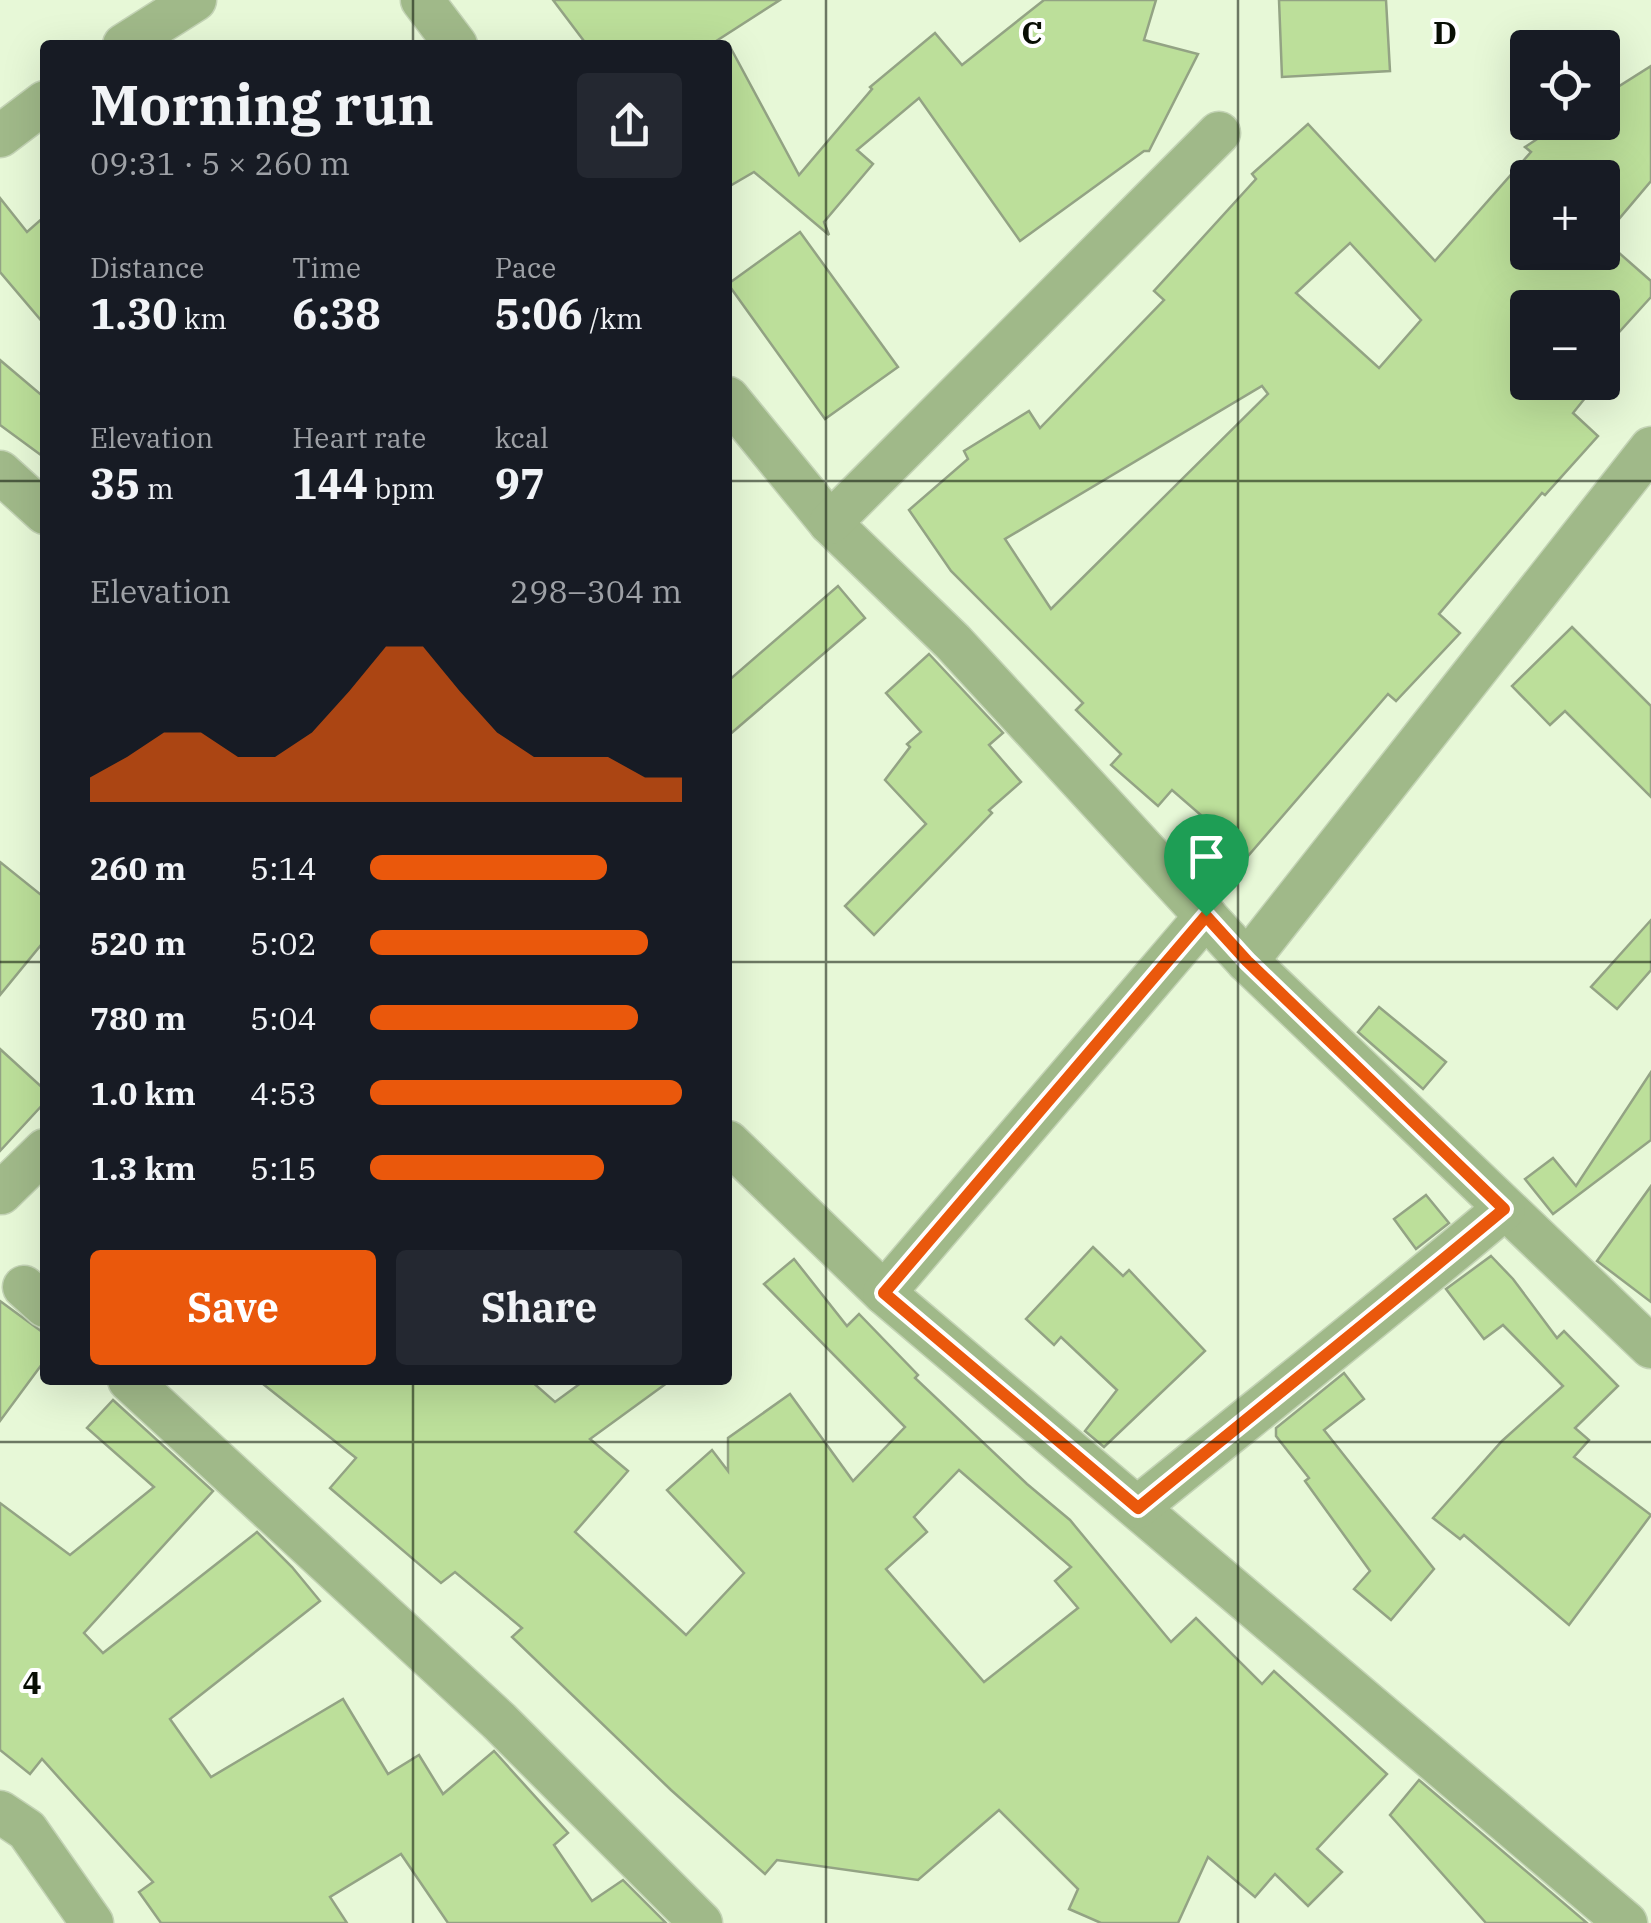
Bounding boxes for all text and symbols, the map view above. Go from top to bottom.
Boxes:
text: C [1021,11,1043,53]
text: D [1433,11,1457,53]
map controls [1510,30,1620,400]
button: locate [1510,30,1620,140]
text: Morning run [90,69,434,140]
button: share [577,73,682,178]
text: 09:31 · 5 × 260 m [90,142,350,184]
button: + [1510,160,1620,270]
text: Distance [90,249,204,286]
text: Time [292,249,361,286]
text: Pace [495,249,556,286]
text: 1.30 [90,286,177,341]
text: 6:38 [292,286,381,341]
text: 5:06 [495,286,583,341]
button: − [1510,290,1620,400]
text: km [177,300,227,337]
text: /km [583,300,643,337]
text: Elevation [90,419,213,456]
text: Heart rate [292,419,426,456]
text: kcal [495,419,549,456]
text: 35 [90,456,140,511]
text: 144 [292,456,368,511]
text: 97 [495,456,545,511]
text: m [140,470,174,507]
text: bpm [368,470,435,507]
text: Elevation [90,570,231,612]
text: 298–304 m [510,570,682,612]
pin [1164,814,1249,917]
icon: arrive [1179,829,1234,884]
text: 260 m [90,847,186,889]
text: 5:14 [250,847,317,889]
text: 520 m [90,922,186,964]
text: 5:02 [250,922,317,964]
text: 780 m [90,997,186,1039]
text: 5:04 [250,997,317,1039]
text: 1.0 km [90,1072,196,1114]
text: 4:53 [250,1072,317,1114]
text: 1.3 km [90,1147,196,1189]
text: 5:15 [250,1147,317,1189]
button: Save [90,1250,376,1365]
button: Share [396,1250,682,1365]
text: 4 [22,1661,42,1703]

